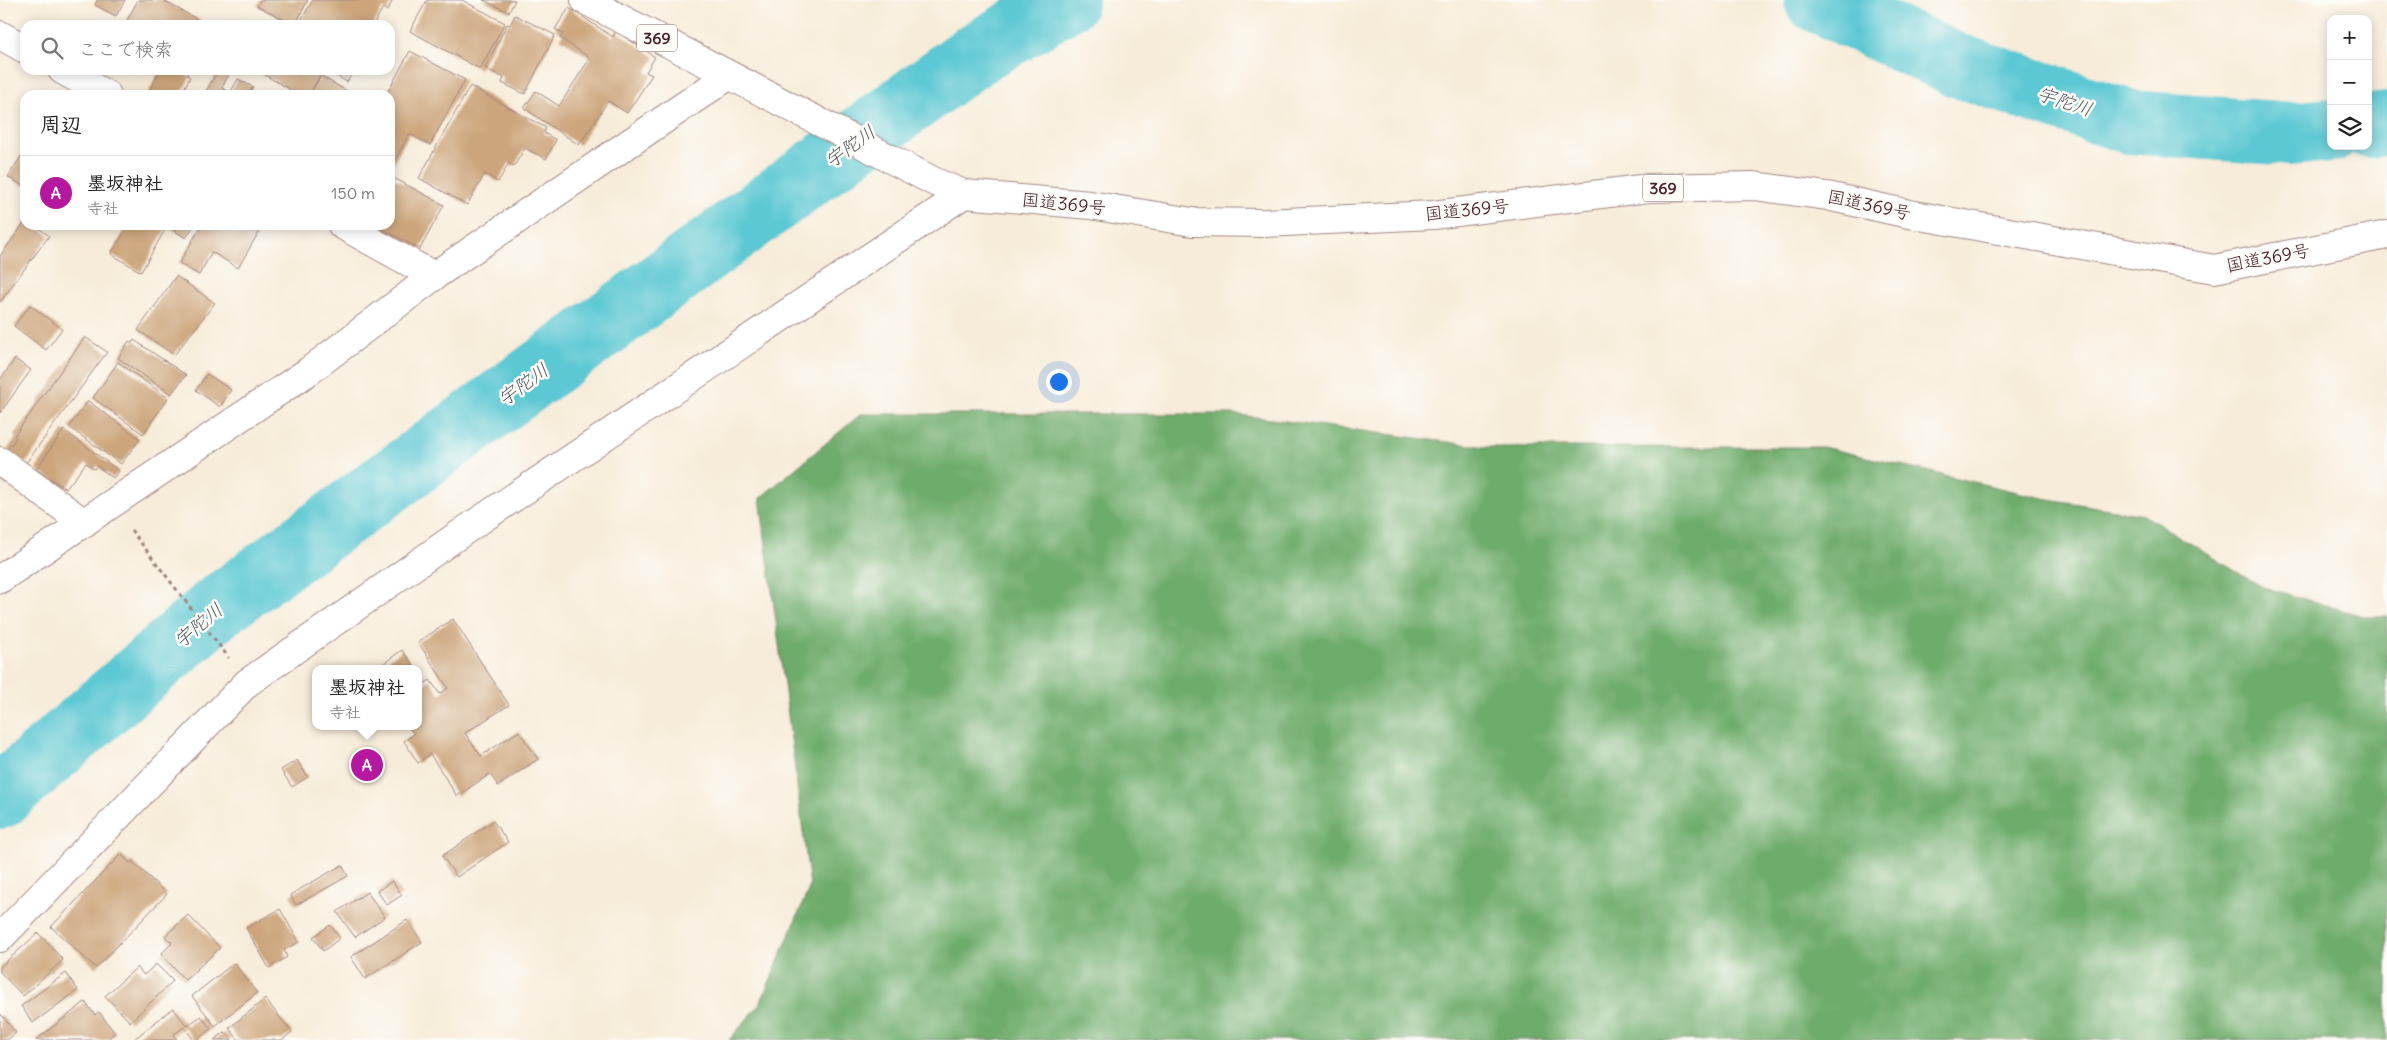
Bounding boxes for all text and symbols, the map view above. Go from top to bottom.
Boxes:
map controls [2327,15,2372,150]
button: + [2327,15,2372,60]
search box [20,20,395,75]
road number: 369 [637,24,677,52]
icon: search [38,34,66,62]
text: ここで検索 [78,37,173,61]
button: − [2327,60,2372,105]
water label: 宇陀川 [2034,81,2096,121]
button: layers [2327,105,2372,150]
text: 周辺 [40,111,82,138]
water label: 宇陀川 [820,120,880,172]
text: 墨坂神社 [87,171,163,195]
road number: 369 [1643,174,1683,202]
text: A [51,183,61,203]
text: 150 m [331,183,375,203]
street label: 国道369号 [1825,184,1913,225]
street label: 国道369号 [1021,188,1108,219]
street label: 国道369号 [1423,194,1510,225]
text: 寺社 [87,198,119,218]
street label: 国道369号 [2224,238,2312,277]
water label: 宇陀川 [493,358,553,410]
your location [1046,369,1072,395]
water label: 宇陀川 [168,597,228,653]
popup [312,665,422,730]
text: 墨坂神社 [329,675,405,699]
text: 寺社 [329,702,361,722]
pin: A [351,746,383,784]

